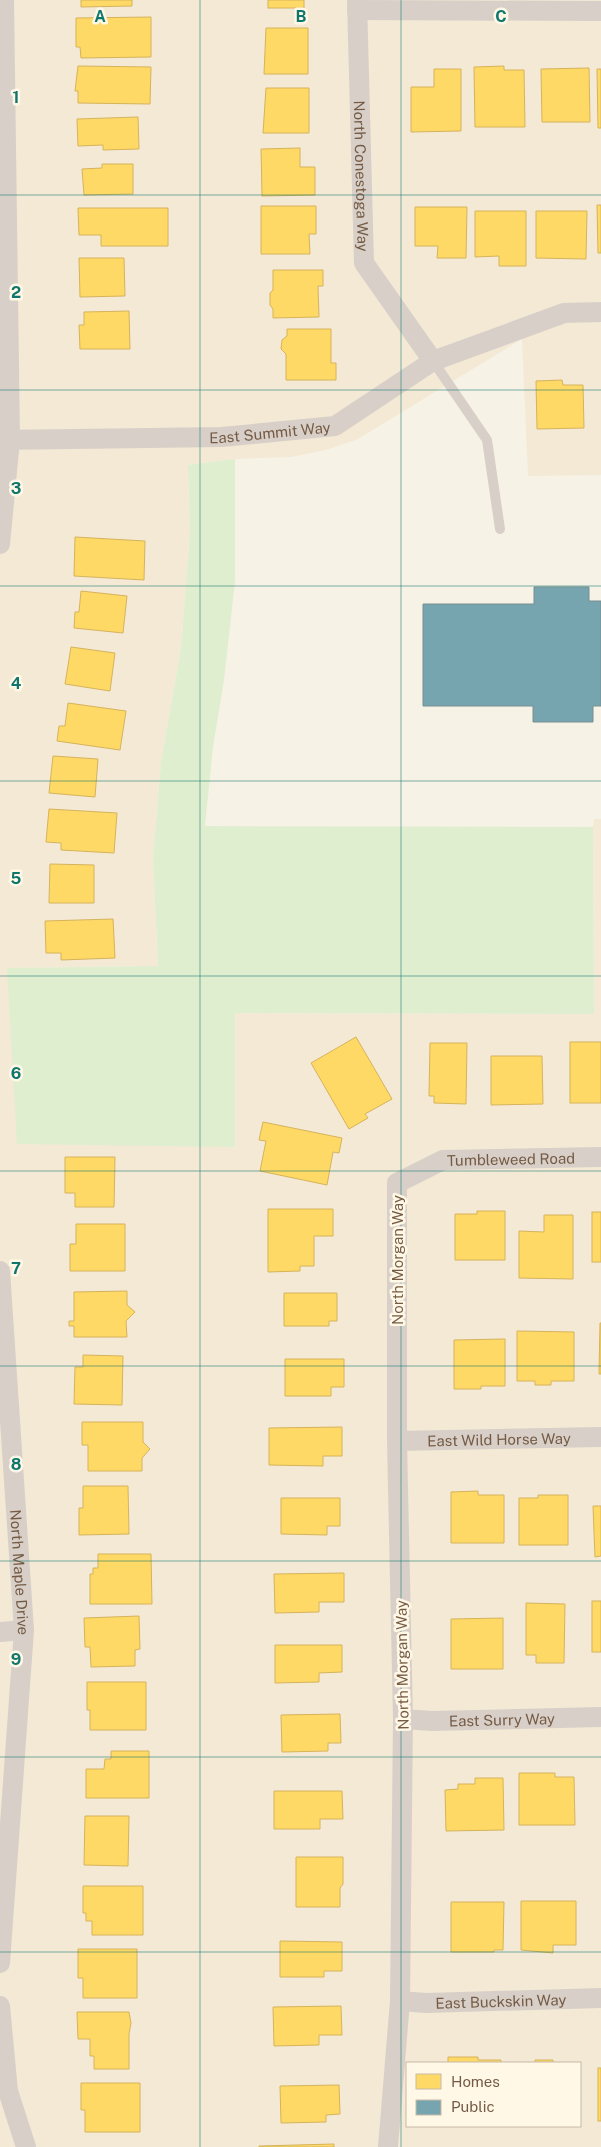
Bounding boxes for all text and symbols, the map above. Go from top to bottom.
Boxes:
text: A [94,7,106,26]
text: B [296,7,307,26]
text: C [495,7,507,26]
text: 1 [13,88,19,107]
street label: North Conestoga Way [351,100,372,252]
text: 2 [11,283,21,302]
street label: East Summit Way [209,418,331,446]
text: 3 [11,479,21,498]
text: 4 [11,674,22,693]
text: 5 [11,869,22,888]
text: 6 [11,1064,21,1083]
street label: Tumbleweed Road [447,1149,575,1168]
street label: North Morgan Way [389,1195,406,1325]
text: 7 [11,1259,21,1278]
street label: East Wild Horse Way [427,1429,571,1449]
text: 8 [11,1455,22,1474]
street label: North Maple Drive [7,1509,33,1636]
street label: North Morgan Way [392,1600,412,1730]
text: 9 [11,1650,21,1669]
street label: East Surry Way [449,1710,555,1729]
street label: East Buckskin Way [435,1990,567,2011]
legend [406,2062,581,2127]
text: Homes [451,2073,500,2090]
text: Public [451,2098,495,2115]

